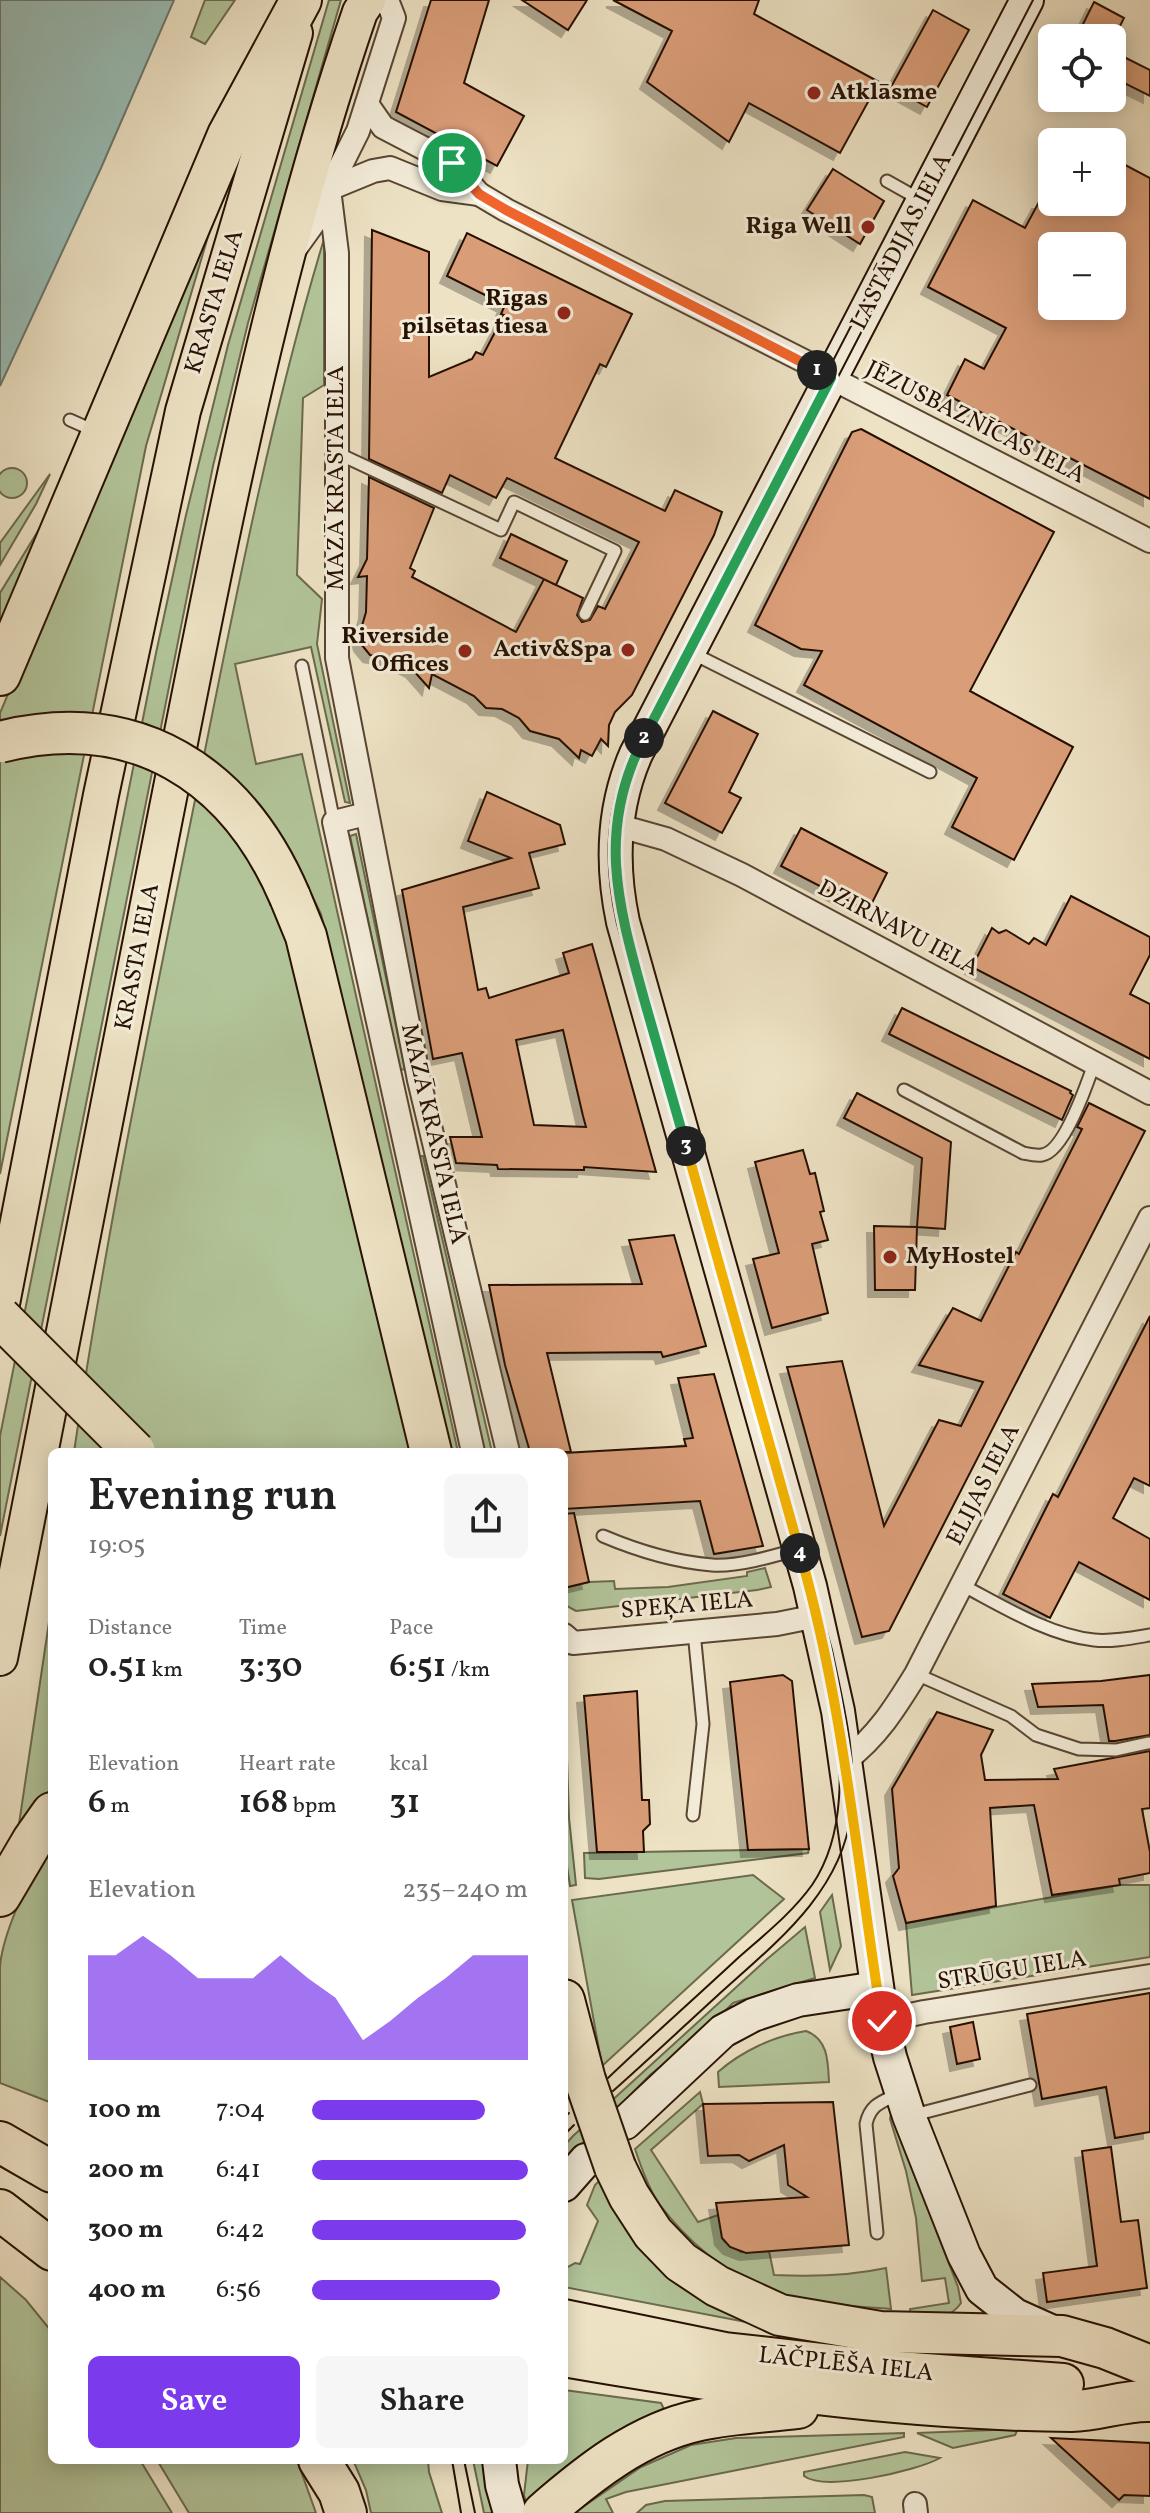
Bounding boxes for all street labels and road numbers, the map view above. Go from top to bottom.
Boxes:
street label: LASTĀDIJAS IELA [843,148,961,336]
street label: KRASTA IELA [177,226,253,378]
street label: JĒZUSBAZNĪCAS IELA [859,353,1091,493]
street label: MAZĀ KRASTA IELA [320,365,354,591]
street label: DZIRNAVU IELA [811,872,985,986]
street label: KRASTA IELA [107,880,169,1033]
street label: MAZĀ KRASTA IELA [391,1020,475,1248]
street label: ELIJAS IELA [939,1418,1029,1552]
street label: SPEĶA IELA [619,1583,755,1629]
street label: STRŪGU IELA [935,1942,1089,2000]
street label: LĀČPLĒŠA IELA [757,2339,935,2391]

